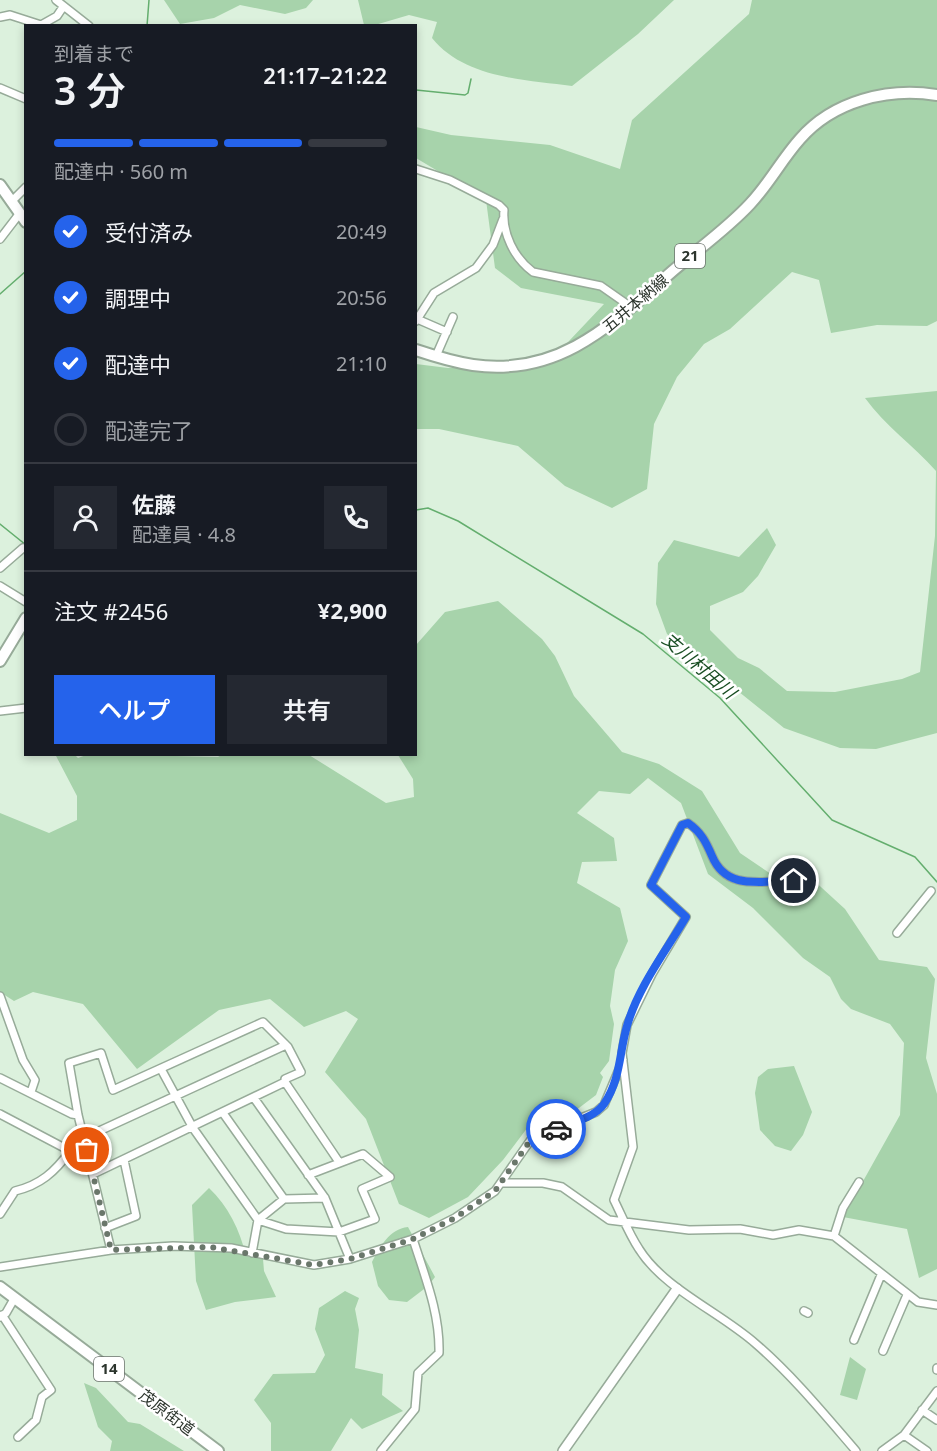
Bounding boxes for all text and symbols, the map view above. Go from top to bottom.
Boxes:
text: 到着まで [54,40,134,67]
text: 21:17–21:22 [263,60,387,90]
text: 3 分 [54,63,125,116]
text: 配達中 · 560 m [54,158,188,185]
icon: check [54,215,87,248]
text: 受付済み [105,217,193,247]
text: 20:49 [336,218,387,245]
road number: 21 [675,244,705,268]
street label: 五井本納線 [597,269,673,337]
icon: check [54,281,87,314]
text: 調理中 [105,283,171,313]
text: 20:56 [336,284,387,311]
icon: check [54,347,87,380]
text: 配達中 [105,349,171,379]
text: 21:10 [336,350,387,377]
text: 配達完了 [105,415,193,445]
button: person [54,486,117,549]
button: phone [324,486,387,549]
text: 佐藤 [132,489,176,519]
text: 配達員 · 4.8 [132,521,236,548]
text: ¥2,900 [318,595,387,625]
text: 注文 #2456 [54,596,168,626]
water label: 支川村田川 [658,627,743,705]
button: ヘルプ [54,675,215,744]
button: 共有 [227,675,387,744]
pin [768,855,819,906]
icon: home [777,864,810,897]
courier [526,1099,586,1159]
icon: car [540,1113,573,1146]
pin [61,1124,112,1175]
icon: bag [70,1133,103,1166]
road number: 14 [94,1357,124,1381]
street label: 茂原街道 [135,1384,199,1440]

